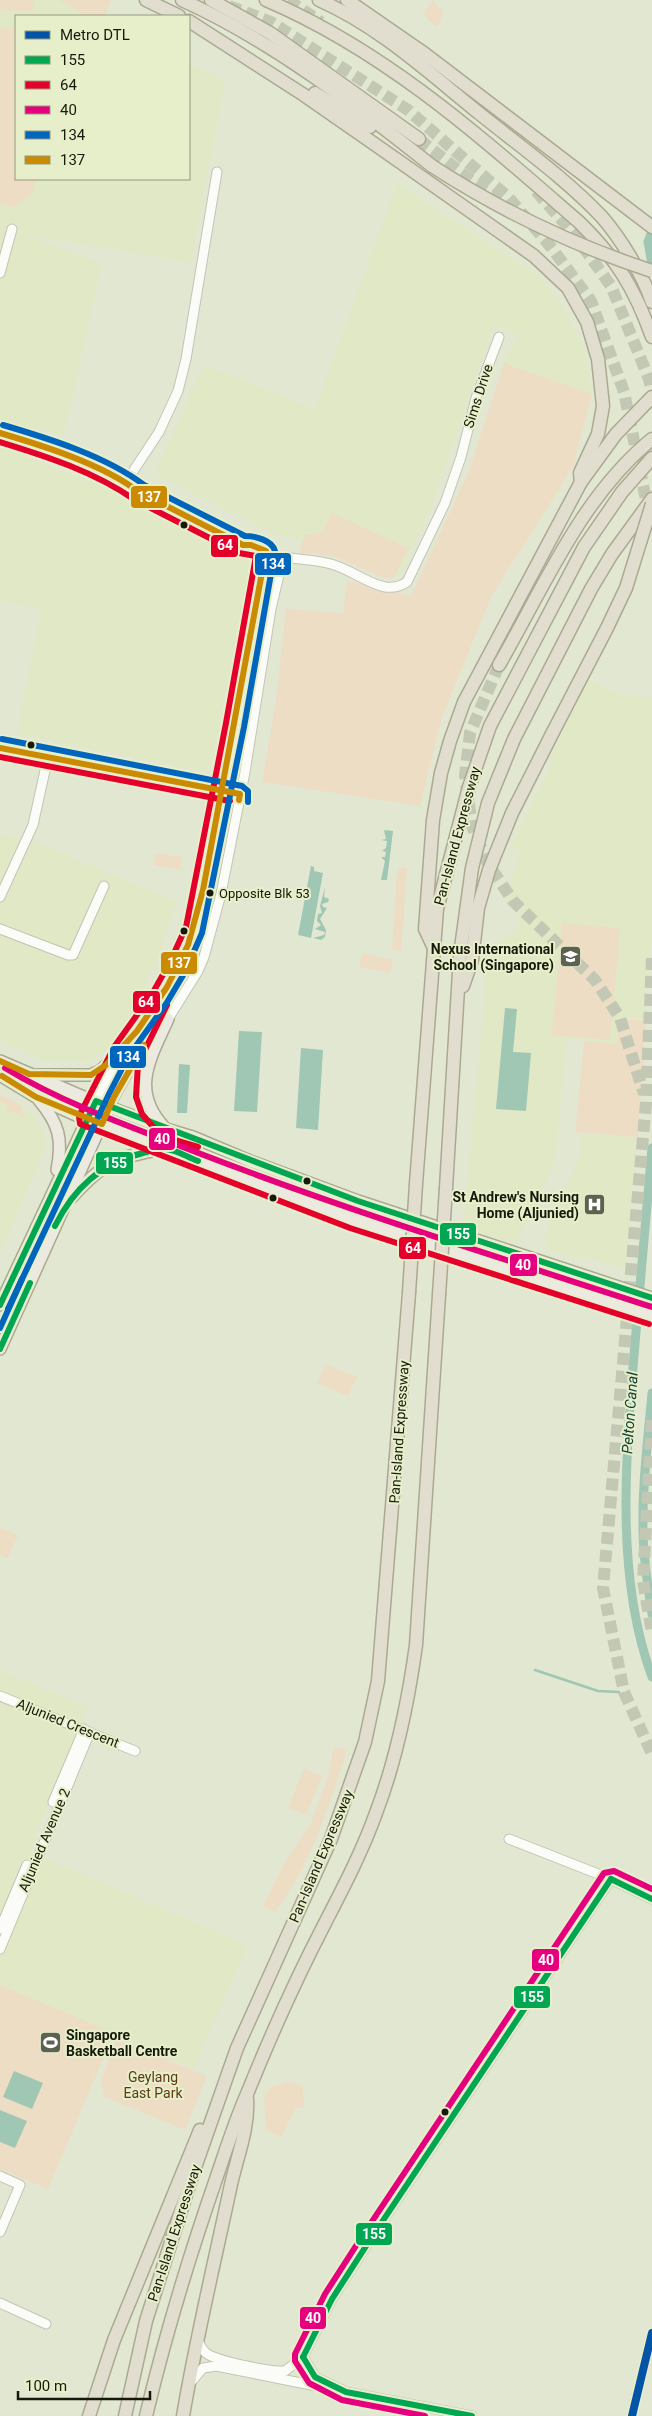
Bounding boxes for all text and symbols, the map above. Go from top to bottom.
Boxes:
legend [15,15,190,180]
text: Metro DTL [60,26,130,44]
text: 155 [60,51,85,69]
text: 64 [60,76,77,94]
text: 40 [60,101,77,119]
text: 134 [60,126,86,144]
text: 137 [60,151,85,169]
street label: Sims Drive [460,362,496,430]
line badge: 137 [130,485,168,509]
text: 137 [137,489,161,505]
unlabelled marker [179,520,189,530]
line badge: 64 [210,534,239,558]
text: 64 [217,537,233,553]
line badge: 134 [254,552,292,576]
text: 134 [261,556,285,572]
unlabelled marker [26,740,36,750]
street label: Pan-Island Expressway [431,764,483,907]
place label: Opposite Blk 53 [219,886,310,901]
marker: Opposite Blk 53 [205,888,215,898]
unlabelled marker [179,926,189,936]
place label: Nexus International School (Singapore) [431,941,554,974]
school or university icon: Nexus International School (Singapore) [558,945,582,969]
line badge: 137 [160,951,198,975]
text: 137 [167,955,191,971]
line badge: 64 [132,990,161,1014]
text: 64 [138,994,154,1010]
line badge: 134 [109,1045,147,1069]
text: 134 [116,1049,140,1065]
line badge: 40 [148,1127,176,1151]
text: 40 [154,1131,170,1147]
line badge: 155 [95,1151,134,1175]
text: 155 [103,1155,127,1171]
unlabelled marker [302,1176,312,1186]
place label: St Andrew's Nursing Home (Aljunied) [452,1189,579,1222]
unlabelled marker [268,1193,278,1203]
hospital icon: St Andrew's Nursing Home (Aljunied) [583,1193,607,1217]
line badge: 155 [439,1222,477,1246]
text: 155 [446,1226,470,1242]
line badge: 64 [398,1236,427,1260]
text: 64 [405,1240,421,1256]
line badge: 40 [509,1253,538,1277]
text: 40 [515,1257,531,1273]
street label: Pan-Island Expressway [386,1360,412,1504]
water label: Pelton Canal [618,1371,642,1454]
street label: Aljunied Crescent [14,1695,122,1751]
street label: Aljunied Avenue 2 [15,1786,73,1894]
street label: Pan-Island Expressway [286,1787,356,1925]
line badge: 40 [531,1948,560,1972]
text: 40 [538,1952,554,1968]
line badge: 155 [513,1985,551,2009]
text: 155 [520,1989,544,2005]
place label: Singapore Basketball Centre [66,2027,178,2059]
sports icon: Singapore Basketball Centre [38,2031,62,2055]
park label: Geylang East Park [123,2069,183,2101]
unlabelled marker [440,2107,450,2117]
street label: Pan-Island Expressway [144,2162,204,2303]
line badge: 155 [355,2222,393,2246]
text: 155 [362,2226,386,2242]
line badge: 40 [299,2306,327,2330]
text: 40 [305,2310,321,2326]
scale bar [18,2368,150,2400]
text: 100 m [25,2377,67,2395]

